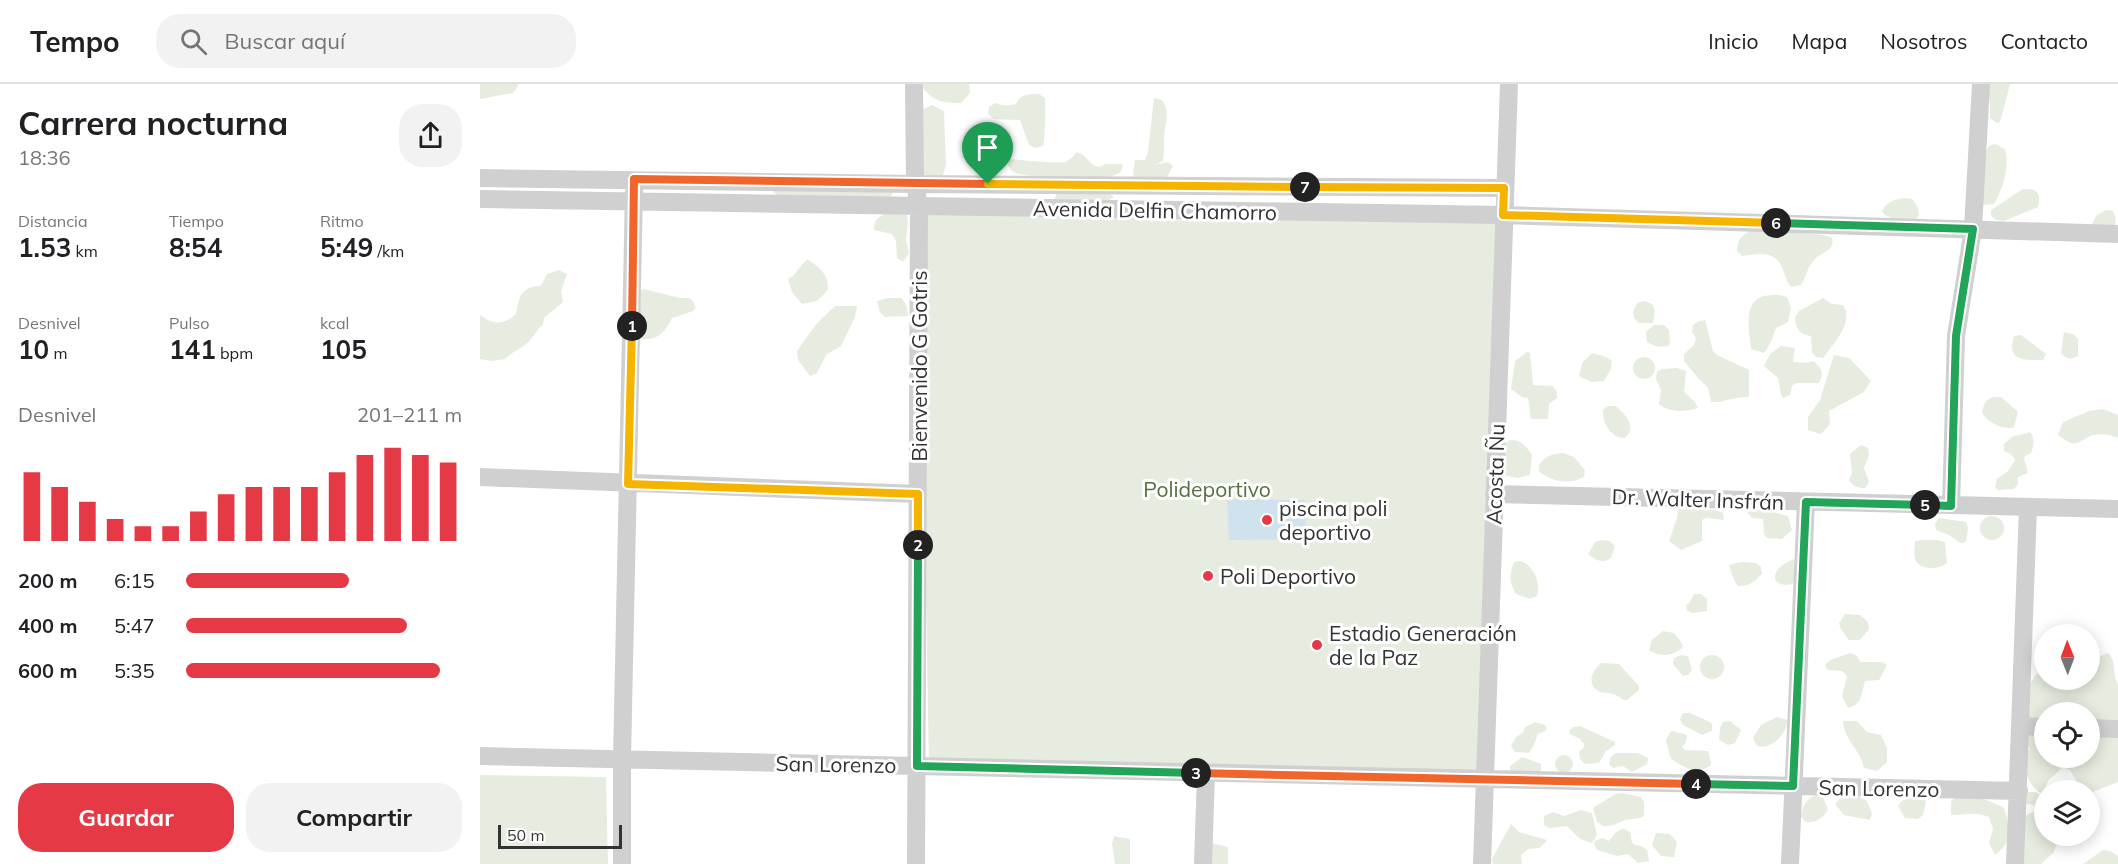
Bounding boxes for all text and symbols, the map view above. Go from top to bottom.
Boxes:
search box [156,14,576,68]
text: Tempo [30,24,120,59]
icon: search [177,25,210,58]
text: Buscar aquí [225,27,345,55]
text: Inicio [1708,28,1758,54]
text: Mapa [1791,28,1847,54]
text: Nosotros [1880,28,1967,54]
text: Contacto [2000,28,2088,54]
text: Carrera nocturna [18,102,288,143]
button: share [399,104,462,167]
pin [962,122,1013,184]
icon: arrive [971,131,1004,164]
text: 18:36 [18,145,71,170]
pin: 7 [1290,172,1320,202]
text: 7 [1300,177,1310,197]
street label: Avenida Delfin Chamorro [1033,195,1277,225]
pin: 6 [1761,208,1791,238]
text: Distancia [18,211,88,231]
text: Tiempo [169,211,224,231]
text: Ritmo [320,211,364,231]
text: 6 [1771,213,1781,233]
text: 1.53 [18,231,71,264]
text: 8:54 [169,231,222,264]
text: 5:49 [320,231,373,264]
text: km [71,241,98,261]
text: /km [373,241,404,261]
street label: Bienvenido G Gotris [906,270,932,462]
pin: 1 [617,311,647,341]
text: Desnivel [18,313,81,333]
text: Pulso [169,313,209,333]
text: kcal [320,313,349,333]
text: 1 [627,316,637,336]
text: 10 [18,333,49,366]
text: 141 [169,333,216,366]
text: 105 [320,333,367,366]
text: m [49,343,67,363]
text: bpm [216,343,253,363]
text: Desnivel [18,402,96,427]
text: 201–211 m [357,402,462,427]
street label: Acosta Ñu [1480,423,1510,525]
park label: Polideportivo [1143,476,1271,502]
street label: Dr. Walter Insfrán [1611,483,1785,515]
pin: 5 [1910,490,1940,520]
place label: piscina poli deportivo [1279,495,1387,545]
text: 5 [1920,495,1930,515]
marker: piscina poli deportivo [1260,513,1274,527]
pin: 2 [903,530,933,560]
text: 2 [913,535,923,555]
place label: Poli Deportivo [1220,563,1356,589]
text: 200 m [18,568,77,593]
text: 6:15 [114,568,155,593]
marker: Poli Deportivo [1201,569,1215,583]
text: 400 m [18,613,77,638]
text: 5:47 [114,613,155,638]
place label: Estadio Generación de la Paz [1329,620,1517,670]
north arrow [2034,624,2100,690]
map controls [2034,624,2100,846]
marker: Estadio Generación de la Paz [1310,638,1324,652]
text: 600 m [18,658,77,683]
text: 5:35 [114,658,155,683]
button: locate [2034,702,2100,768]
street label: San Lorenzo [775,750,897,778]
pin: 3 [1181,758,1211,788]
text: 3 [1191,763,1201,783]
pin: 4 [1681,769,1711,799]
text: 4 [1691,774,1701,794]
street label: San Lorenzo [1818,774,1940,802]
button: layers [2034,780,2100,846]
button: Guardar [18,783,234,852]
button: Compartir [246,783,462,852]
scale bar [498,822,622,850]
text: 50 m [507,825,544,845]

